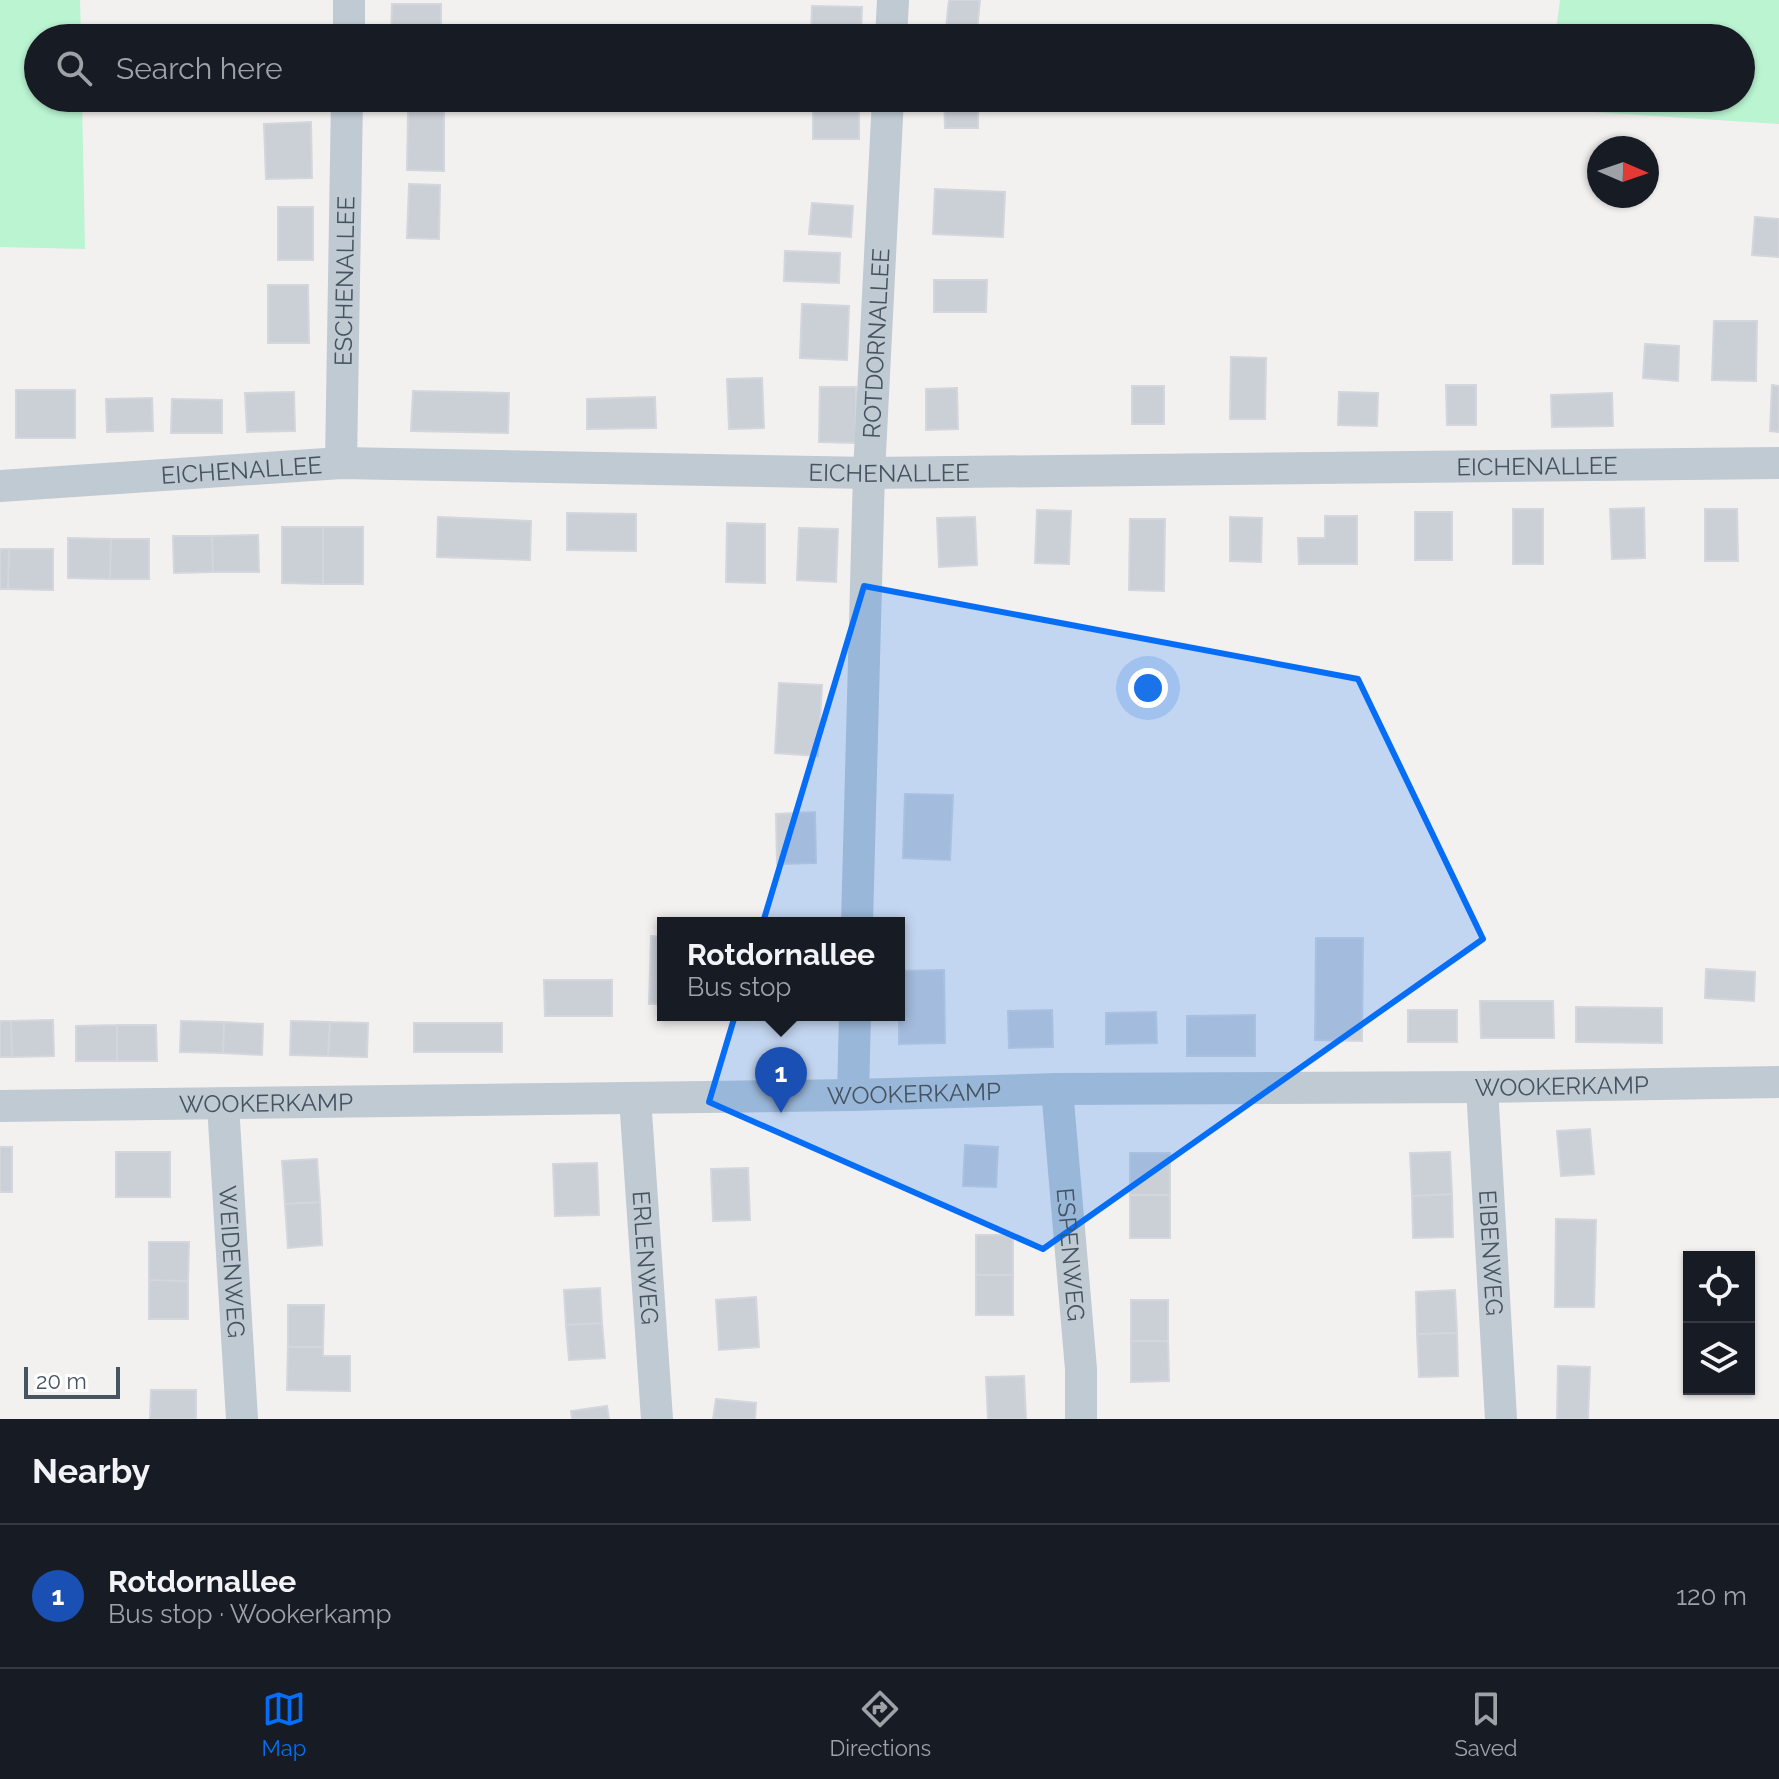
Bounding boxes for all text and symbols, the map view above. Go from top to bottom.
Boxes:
search box [24,24,1755,112]
icon: search [52,46,96,90]
text: Search here [116,51,283,86]
north arrow [1587,136,1659,208]
street label: ESCHENALLEE [328,196,360,366]
street label: ROTDORNALLEE [856,247,895,439]
street label: EICHENALLEE [160,450,323,490]
street label: EICHENALLEE [1456,450,1618,481]
street label: EICHENALLEE [808,457,970,488]
your location [1128,668,1168,708]
popup [657,917,905,1021]
text: Rotdornallee [687,937,875,972]
text: Bus stop [687,972,791,1002]
pin: 1 [755,1047,807,1113]
street label: WOOKERKAMP [1475,1070,1649,1102]
street label: WOOKERKAMP [827,1076,1001,1110]
street label: WOOKERKAMP [179,1087,353,1118]
street label: WEIDENWEG [213,1185,252,1339]
street label: ESPENWEG [1051,1187,1091,1322]
street label: EIBENWEG [1473,1189,1510,1317]
street label: ERLENWEG [627,1190,665,1325]
map controls [1683,1251,1755,1395]
button: locate [1683,1251,1755,1323]
button: layers [1683,1323,1755,1395]
scale bar [24,1363,120,1399]
text: 20 m [36,1368,87,1394]
text: Nearby [32,1451,150,1491]
text: Rotdornallee [108,1564,296,1599]
text: 1 [52,1581,64,1611]
text: 120 m [1676,1581,1747,1611]
text: Bus stop · Wookerkamp [108,1599,391,1629]
tab: Map [262,1687,306,1761]
tab: Directions [830,1687,931,1761]
tab: Saved [1454,1687,1517,1761]

